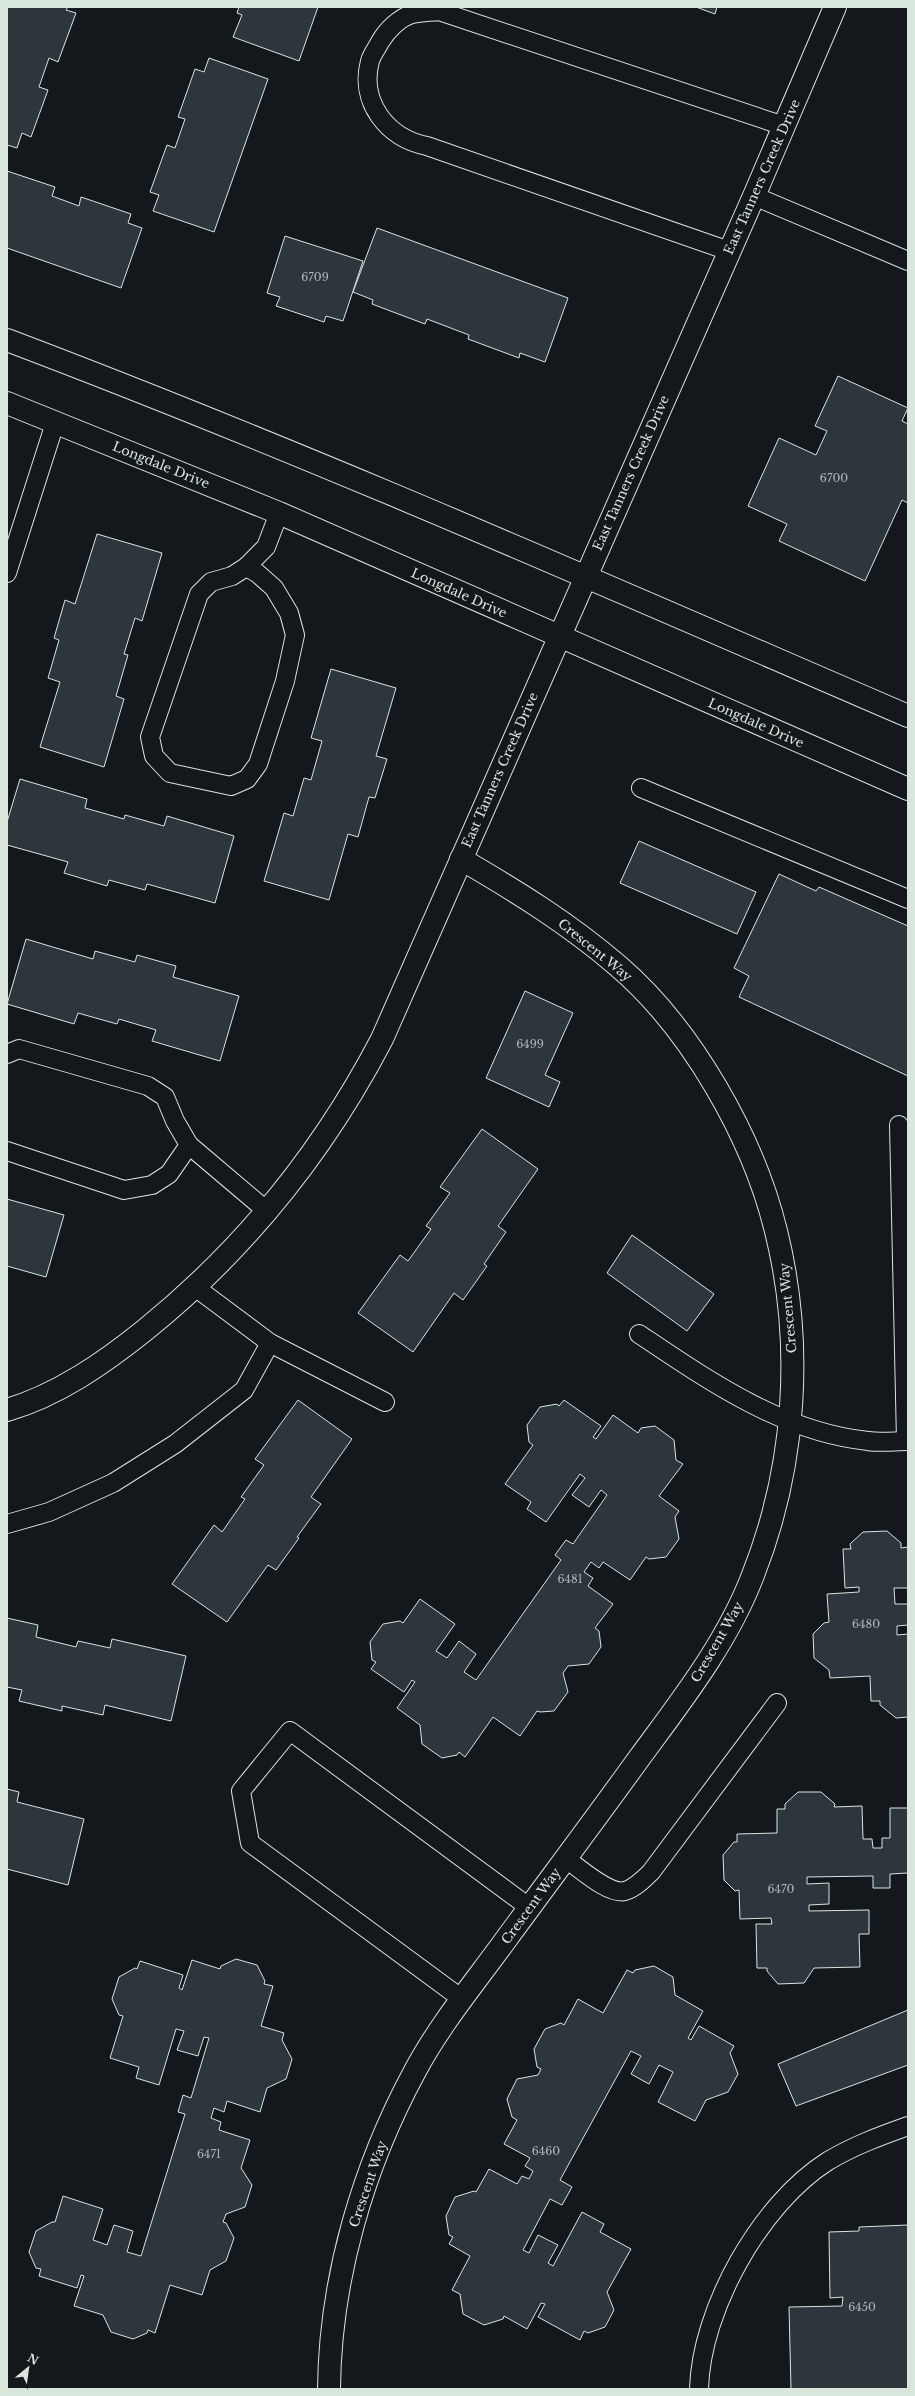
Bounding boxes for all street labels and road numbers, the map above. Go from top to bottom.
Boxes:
street label: East Tanners Creek Drive [720,97,804,257]
street label: East Tanners Creek Drive [589,393,673,553]
street label: Longdale Drive [110,438,212,492]
street label: Longdale Drive [408,564,510,622]
street label: East Tanners Creek Drive [458,690,542,850]
street label: Longdale Drive [705,694,807,752]
street label: Crescent Way [554,915,636,986]
street label: Crescent Way [776,1261,800,1354]
street label: Crescent Way [687,1598,747,1686]
street label: Crescent Way [497,1864,565,1948]
street label: Crescent Way [345,2138,391,2230]

